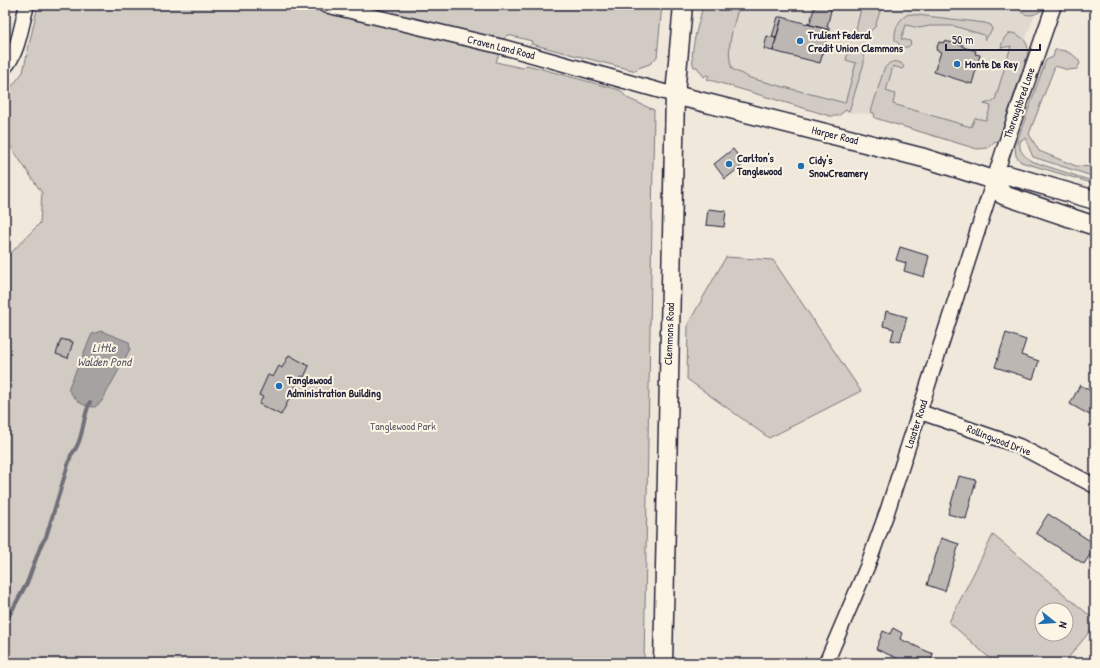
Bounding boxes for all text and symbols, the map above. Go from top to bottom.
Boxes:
scale bar [946,26,1040,52]
place label: Trulient Federal Credit Union Clemmons [807,28,904,55]
text: 50 m [952,31,973,48]
street label: Craven Land Road [466,32,537,62]
marker: Trulient Federal Credit Union Clemmons [795,36,805,46]
place label: Monte De Rey [965,57,1018,72]
marker: Monte De Rey [952,59,962,69]
street label: Thoroughbred Lane [1000,65,1038,141]
street label: Harper Road [810,122,860,148]
place label: Carlton's Tanglewood [736,151,783,179]
place label: Cidy's SnowCreamery [809,153,869,181]
marker: Carlton's Tanglewood [724,159,734,169]
marker: Cidy's SnowCreamery [796,161,806,171]
street label: Clemmons Road [661,302,677,365]
water label: Little Walden Pond [77,339,133,370]
place label: Tanglewood Administration Building [286,373,381,401]
marker: Tanglewood Administration Building [274,381,284,391]
street label: Lasater Road [902,397,931,450]
park label: Tanglewood Park [370,419,436,433]
street label: Rollingwood Drive [965,421,1034,459]
north arrow [1034,602,1074,642]
text: N [1056,620,1071,630]

